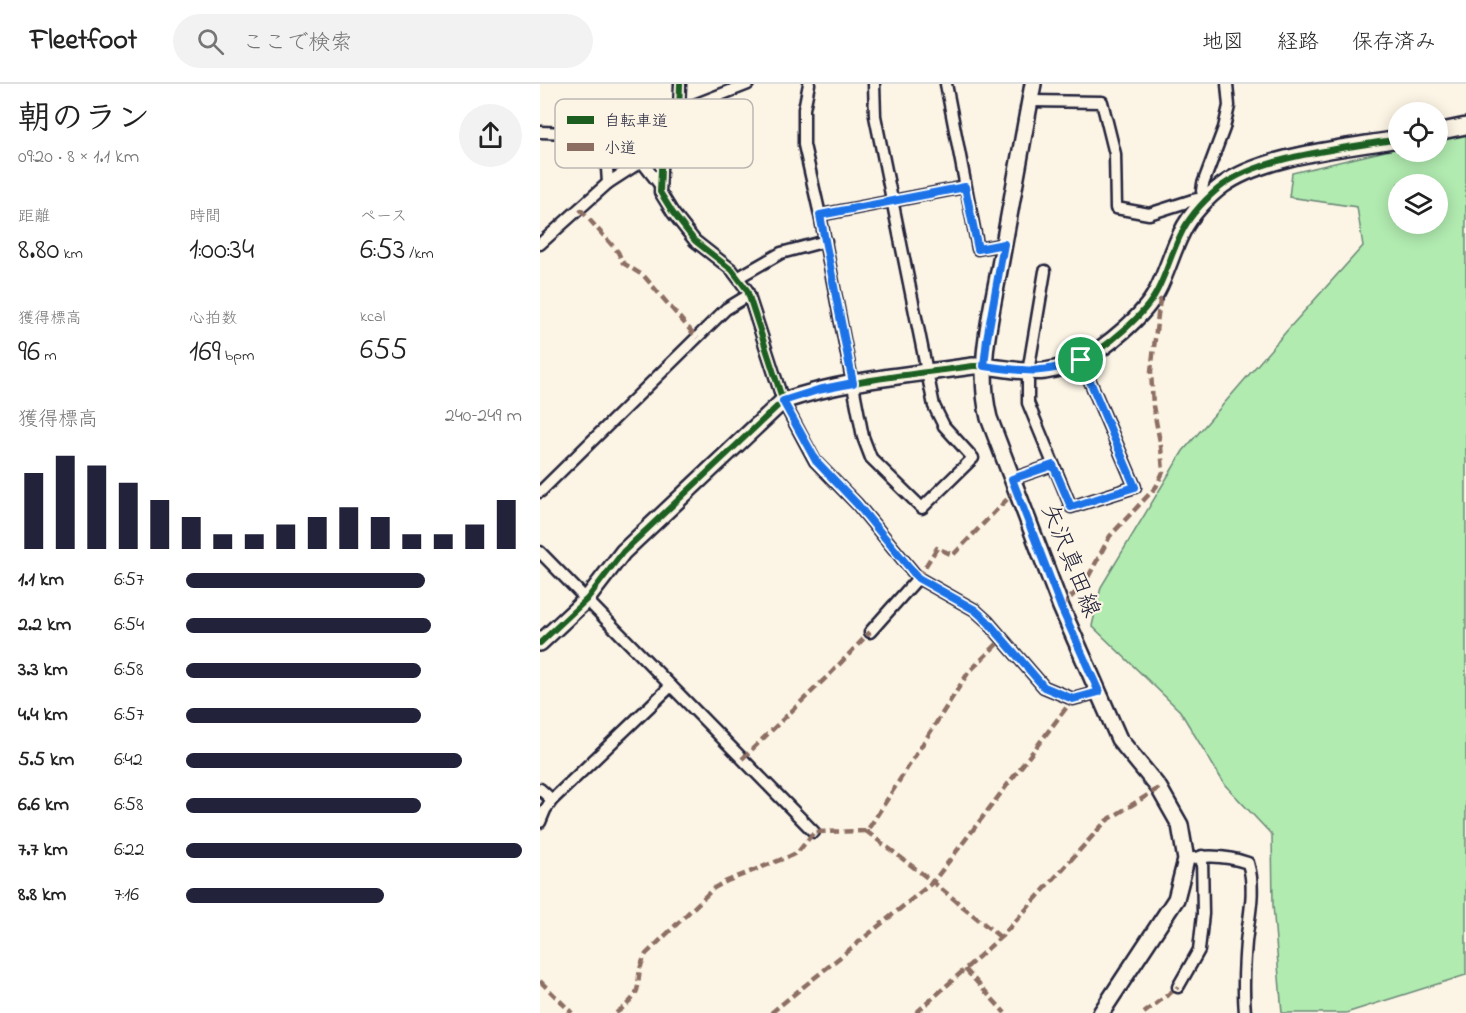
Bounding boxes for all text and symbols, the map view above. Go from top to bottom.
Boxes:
search box [173,14,593,68]
text: Fleetfoot [30,21,137,62]
icon: search [194,25,227,58]
text: ここで検索 [242,28,352,60]
text: 地図 [1202,28,1244,58]
text: 経路 [1277,28,1319,58]
text: 保存済み [1352,28,1436,58]
text: 朝のラン [18,96,150,144]
legend [555,99,753,168]
map controls [1388,102,1448,234]
button: locate [1388,102,1448,162]
button: share [459,104,522,167]
text: 自転車道 [604,110,668,134]
text: 小道 [604,137,636,161]
text: 09:20 · 8 × 1.1 km [18,143,139,172]
button: layers [1388,174,1448,234]
text: 距離 [18,205,50,229]
text: 時間 [189,205,221,229]
text: ペース [360,205,407,229]
text: 8.80 [18,229,60,273]
text: 1:00:34 [189,229,254,273]
text: 6:53 [360,229,405,273]
text: km [60,242,83,266]
text: /km [405,242,434,266]
text: kcal [360,305,385,329]
text: 獲得標高 [18,307,82,331]
text: 心拍数 [189,307,237,331]
text: 655 [360,329,408,373]
text: 96 [18,331,40,375]
text: 169 [189,331,221,375]
pin [1055,334,1106,385]
icon: arrive [1064,343,1097,376]
text: m [40,344,57,368]
text: bpm [221,344,254,368]
text: 240–249 m [445,402,522,431]
text: 獲得標高 [18,406,98,435]
street label: 矢沢真田線 [1030,499,1108,623]
text: 1.1 km [18,566,64,595]
text: 6:57 [114,566,144,595]
text: 2.2 km [18,611,71,640]
text: 6:54 [114,611,144,640]
text: 3.3 km [18,656,68,685]
text: 6:58 [114,656,143,685]
text: 4.4 km [18,701,68,730]
text: 6:57 [114,701,144,730]
text: 5.5 km [18,746,74,775]
text: 6:42 [114,746,143,775]
text: 6.6 km [18,791,69,820]
text: 6:58 [114,791,143,820]
text: 7.7 km [18,836,68,865]
text: 6:22 [114,836,144,865]
text: 8.8 km [18,881,66,910]
text: 7:16 [114,881,139,910]

